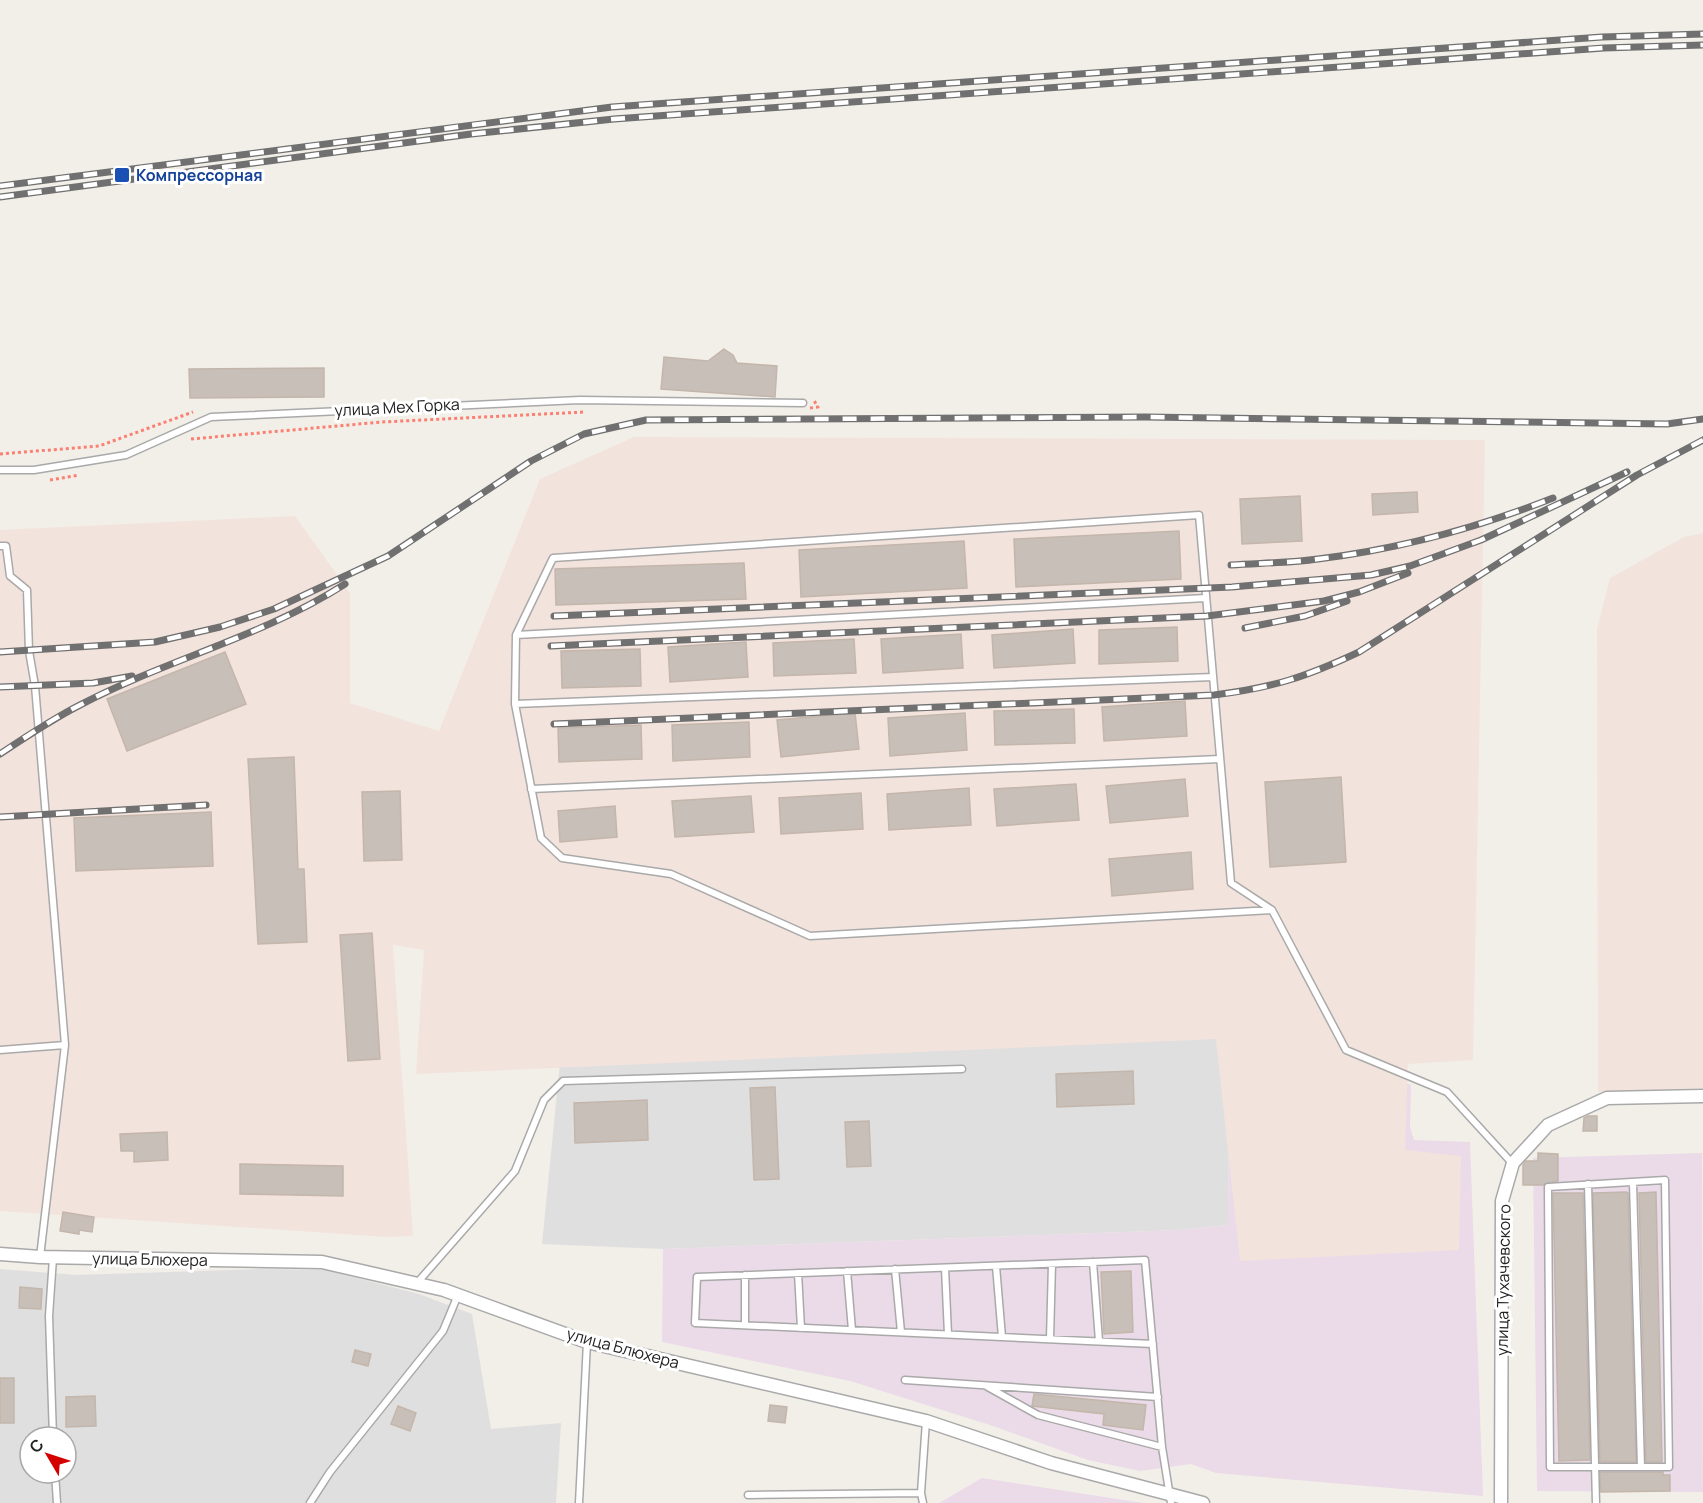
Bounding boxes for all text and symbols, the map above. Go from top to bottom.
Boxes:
place label: Компрессорная [136,164,263,186]
marker: Компрессорная [113,166,131,184]
street label: улица Мех Горка [334,393,460,421]
street label: улица Тухачевского [1491,1204,1515,1356]
street label: улица Блюхера [92,1247,208,1271]
street label: улица Блюхера [564,1322,682,1374]
north arrow [18,1425,78,1485]
text: С [24,1434,49,1457]

